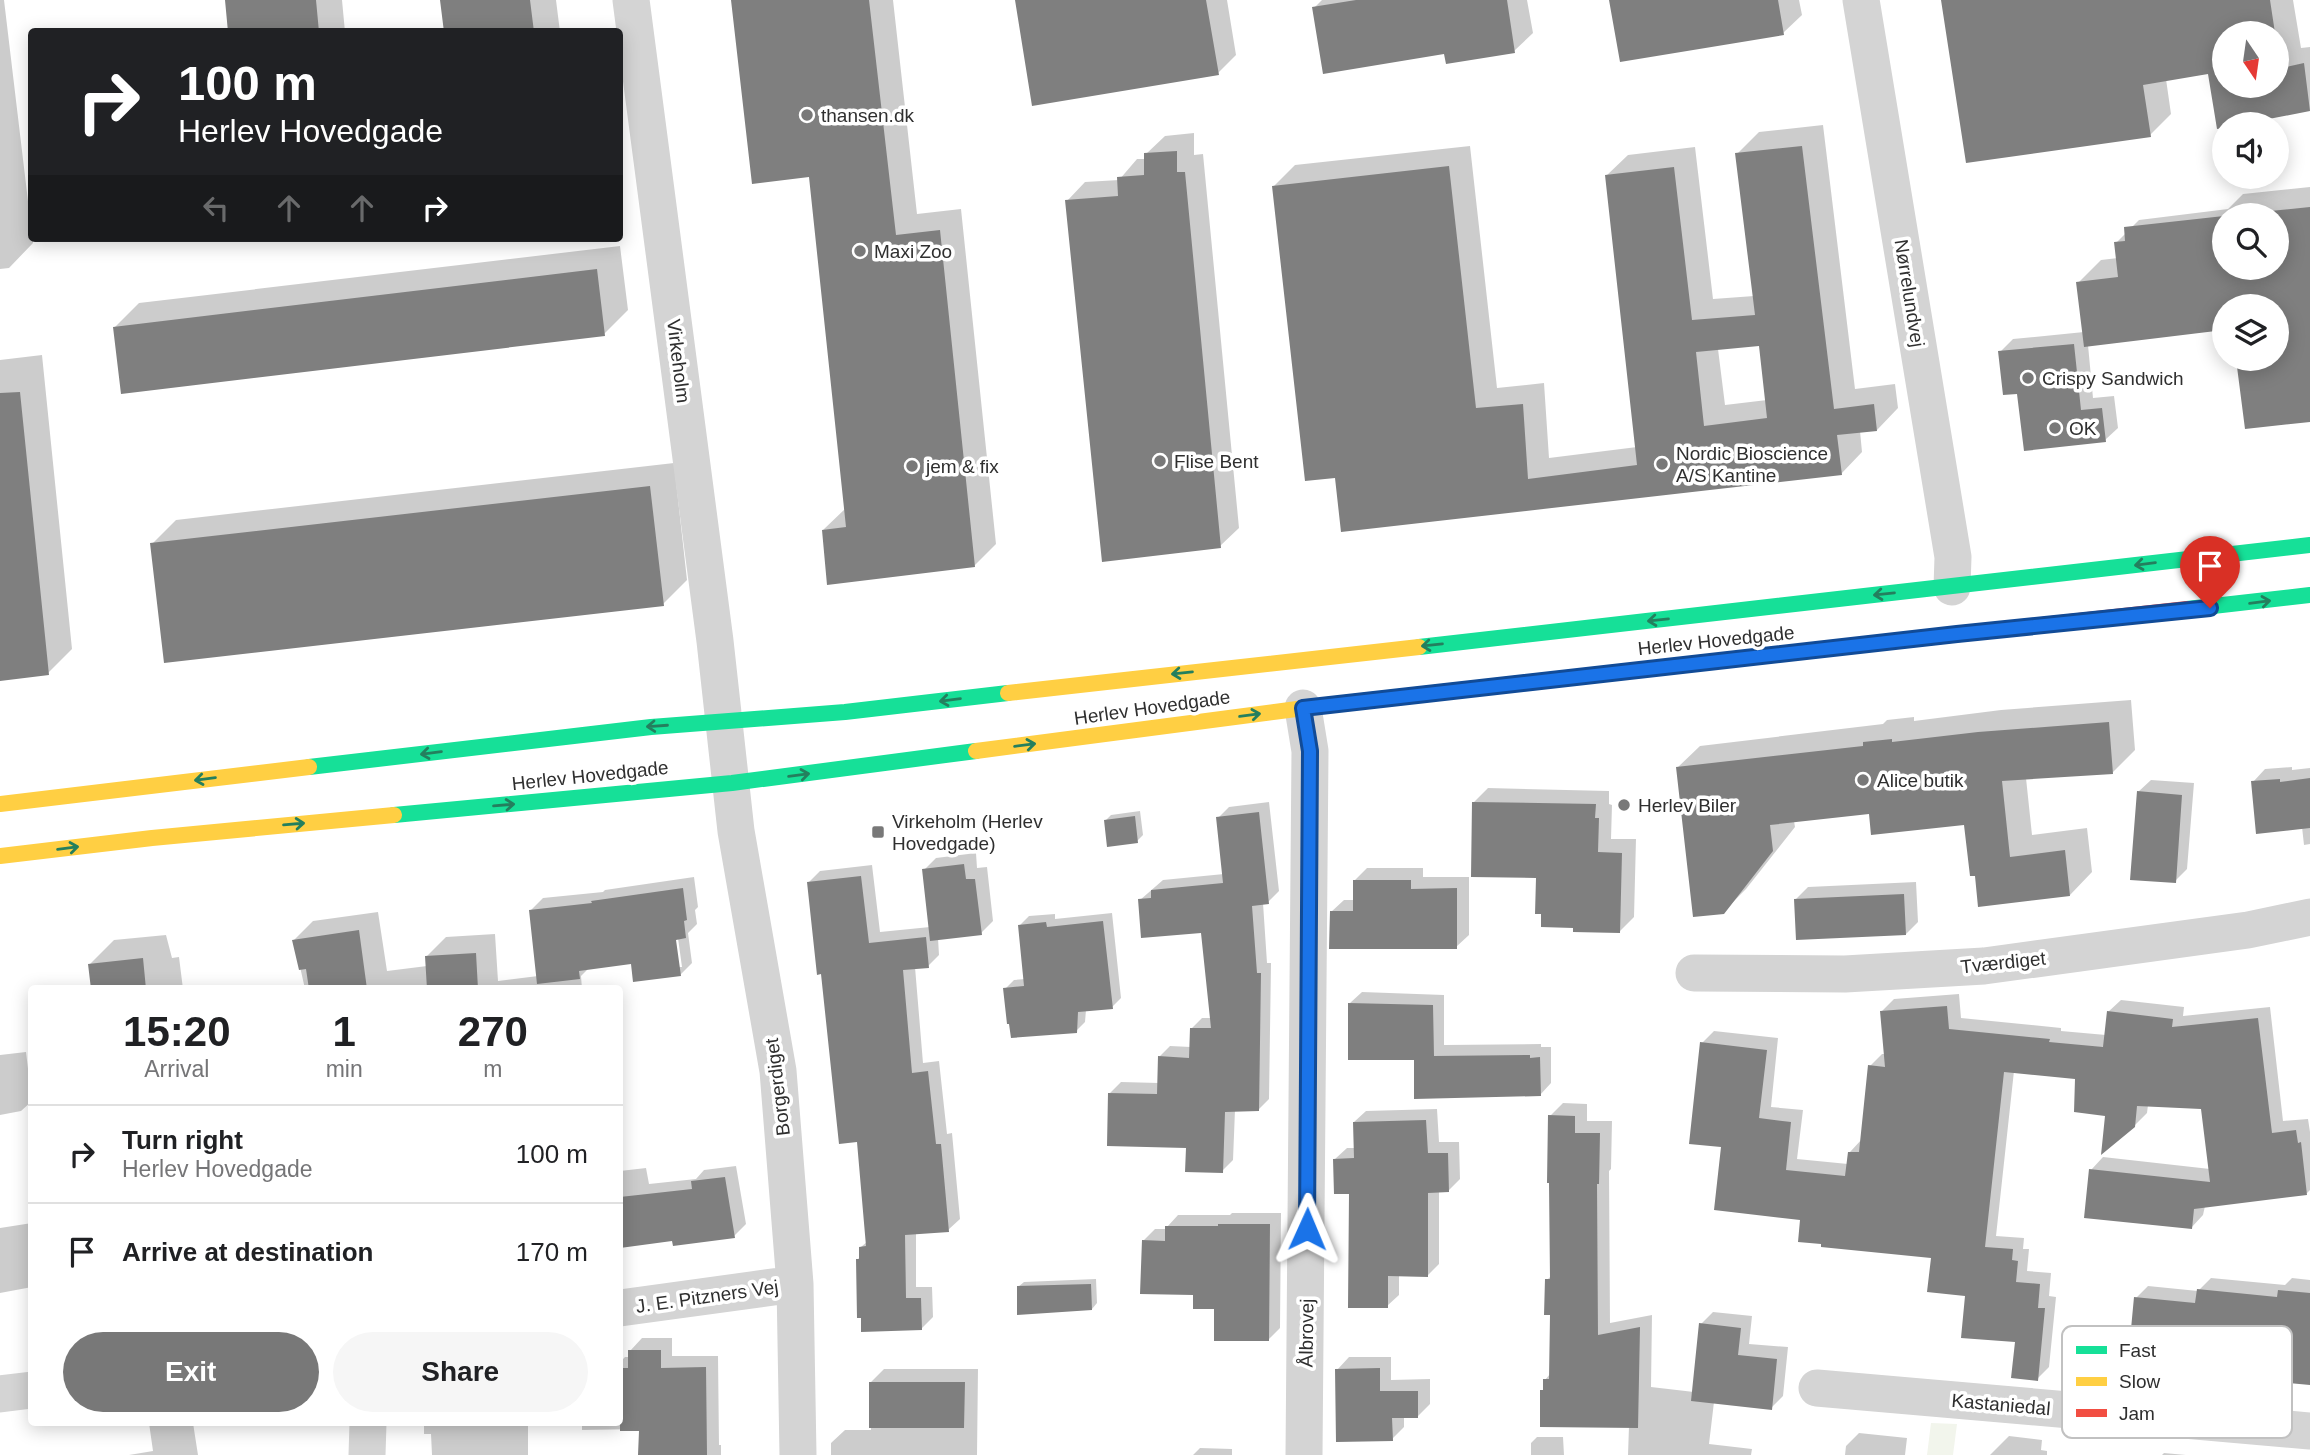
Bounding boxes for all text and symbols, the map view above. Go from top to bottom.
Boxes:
north arrow [2212,21,2289,98]
map controls [2212,21,2289,371]
icon: right [63,56,154,147]
text: 100 m [178,56,317,110]
place label: thansen.dk [821,105,914,126]
marker: thansen.dk [799,107,815,123]
button: sound [2212,112,2289,189]
text: Herlev Hovedgade [178,113,443,149]
icon: left [197,189,235,227]
icon: ahead [270,189,308,227]
icon: ahead [343,189,381,227]
icon: right [416,189,454,227]
button: search [2212,203,2289,280]
street label: Nørrelundvej [1891,238,1928,348]
place label: Maxi Zoo [874,241,952,262]
marker: Maxi Zoo [852,243,868,259]
button: layers [2212,294,2289,371]
street label: Virkeholm [663,318,694,404]
place label: Crispy Sandwich [2042,368,2184,389]
marker: Crispy Sandwich [2020,370,2036,386]
place label: OK [2069,418,2097,439]
marker: OK [2047,420,2063,436]
place label: Nordic Bioscience A/S Kantine [1676,443,1828,486]
place label: Flise Bent [1174,451,1259,472]
marker: Flise Bent [1152,453,1168,469]
place label: jem & fix [925,456,999,477]
marker: Nordic Bioscience A/S Kantine [1654,456,1670,472]
marker: jem & fix [904,458,920,474]
pin [2180,536,2240,608]
icon: arrive [2191,547,2229,585]
one-way arrow [2134,557,2157,570]
one-way arrow [1874,588,1896,601]
one-way arrow [2248,595,2271,608]
one-way arrow [1648,613,1670,626]
street label: Herlev Hovedgade [1637,622,1795,659]
one-way arrow [1422,639,1444,652]
one-way arrow [1171,667,1194,680]
street label: Herlev Hovedgade [1073,686,1231,729]
one-way arrow [939,693,962,706]
one-way arrow [1239,708,1261,721]
one-way arrow [646,720,669,733]
one-way arrow [1013,738,1036,751]
one-way arrow [420,746,443,759]
street label: Herlev Hovedgade [511,757,669,794]
one-way arrow [788,768,810,781]
place label: Alice butik [1877,770,1964,791]
marker: Alice butik [1855,772,1871,788]
one-way arrow [194,773,217,786]
place label: Herlev Biler [1638,795,1737,816]
marker: Herlev Biler [1616,797,1632,813]
one-way arrow [492,798,515,811]
place label: Virkeholm (Herlev Hovedgade) [892,811,1043,854]
one-way arrow [282,818,305,831]
marker: Virkeholm (Herlev Hovedgade) [870,824,886,840]
one-way arrow [56,841,79,854]
street label: Tværdiget [1959,948,2047,977]
text: 15:20 [123,1008,231,1055]
text: 1 [332,1008,356,1055]
text: 270 [458,1008,528,1055]
street label: Borgerdiget [761,1036,794,1137]
text: Arrival [144,1056,209,1082]
text: min [326,1056,363,1082]
text: m [483,1056,502,1082]
text: Turn right [122,1125,243,1155]
icon: right [63,1135,101,1173]
text: 100 m [516,1139,588,1169]
text: Herlev Hovedgade [122,1156,313,1182]
position arrow [1270,1192,1344,1266]
icon: arrive [63,1233,101,1271]
text: Arrive at destination [122,1237,373,1267]
text: 170 m [516,1237,588,1267]
street label: J. E. Pitzners Vej [634,1276,780,1317]
street label: Ålbrovej [1295,1299,1318,1368]
legend [2062,1326,2292,1438]
button: Exit [63,1332,319,1412]
button: Share [333,1332,588,1412]
text: Fast [2119,1340,2157,1361]
text: Slow [2119,1371,2160,1392]
street label: Kastaniedal [1951,1390,2051,1419]
text: Jam [2119,1403,2155,1424]

